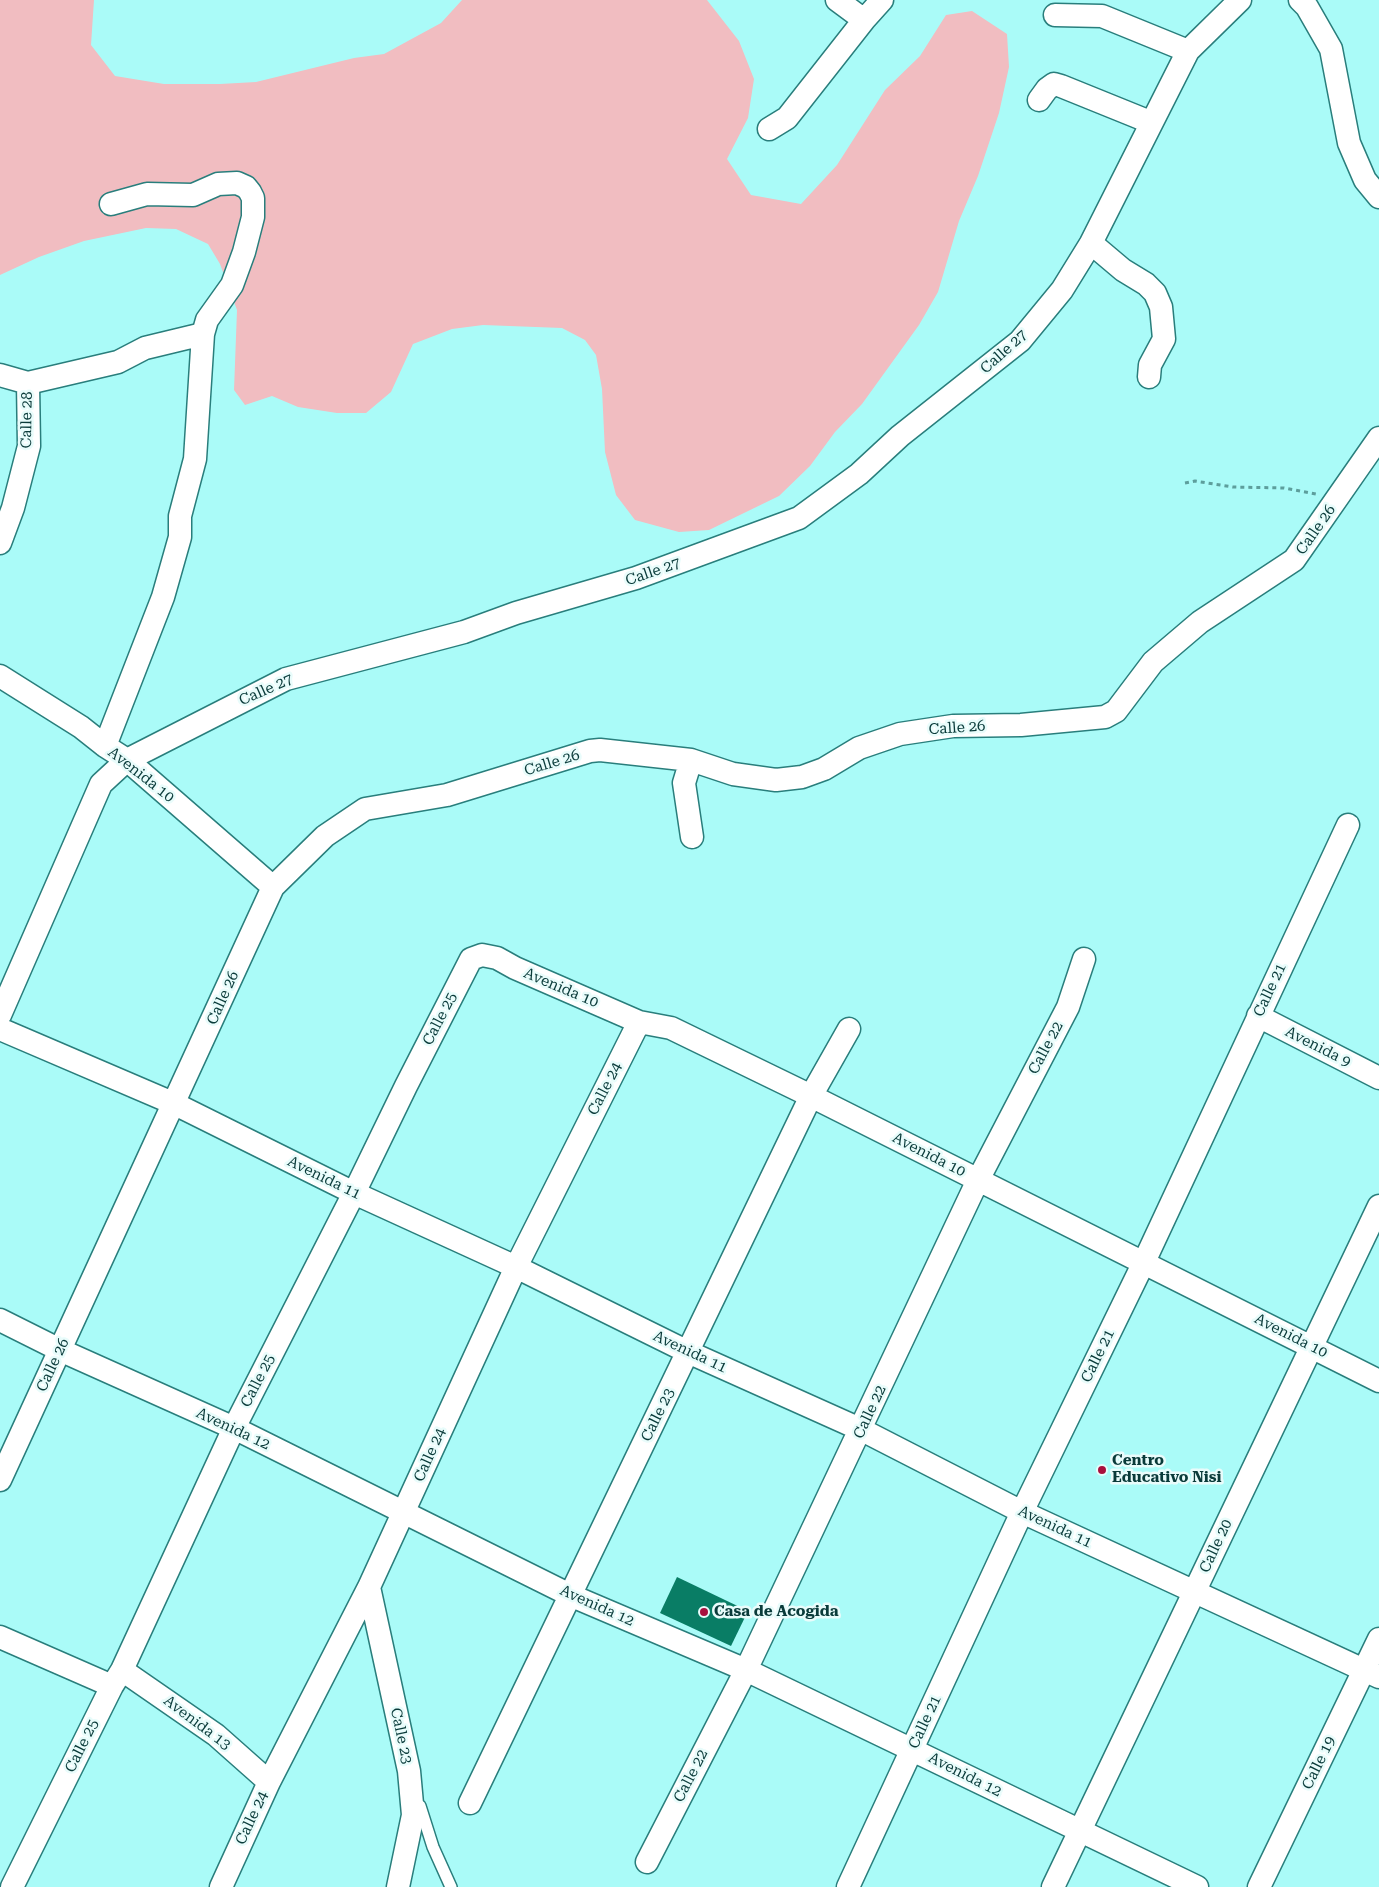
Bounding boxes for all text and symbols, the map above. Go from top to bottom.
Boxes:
street label: Calle 27 [977,326,1031,378]
street label: Calle 28 [18,391,36,449]
street label: Calle 26 [1292,501,1340,559]
street label: Calle 27 [623,554,683,590]
street label: Calle 27 [236,670,296,710]
street label: Calle 26 [928,717,986,739]
street label: Avenida 10 [104,743,178,807]
street label: Calle 26 [522,746,582,780]
street label: Calle 21 [1250,960,1290,1020]
street label: Avenida 10 [521,964,601,1012]
street label: Calle 26 [203,968,243,1028]
street label: Calle 25 [419,990,461,1048]
street label: Calle 22 [1025,1019,1067,1077]
street label: Avenida 9 [1282,1023,1354,1071]
street label: Calle 24 [584,1060,626,1118]
street label: Avenida 10 [890,1129,968,1181]
street label: Avenida 11 [284,1152,364,1204]
street label: Avenida 10 [1252,1310,1330,1362]
street label: Calle 21 [1077,1326,1119,1386]
street label: Avenida 11 [650,1327,730,1377]
street label: Calle 26 [33,1335,73,1395]
street label: Calle 25 [237,1352,279,1410]
street label: Calle 22 [850,1382,890,1442]
street label: Calle 23 [637,1385,679,1445]
street label: Avenida 12 [193,1404,273,1454]
street label: Calle 24 [410,1425,450,1485]
place label: Centro Educativo Nisi [1112,1452,1221,1487]
marker: Centro Educativo Nisi [1096,1464,1108,1476]
street label: Avenida 11 [1015,1502,1095,1552]
street label: Calle 20 [1196,1516,1236,1576]
street label: Avenida 12 [557,1582,637,1630]
place label: Casa de Acogida [714,1603,838,1621]
marker: Casa de Acogida [698,1606,710,1618]
street label: Avenida 13 [160,1692,234,1754]
street label: Calle 21 [905,1692,945,1752]
street label: Calle 23 [386,1706,416,1766]
street label: Calle 25 [61,1716,103,1776]
street label: Calle 19 [1298,1733,1340,1793]
street label: Calle 22 [670,1747,712,1805]
street label: Avenida 12 [926,1749,1004,1801]
street label: Calle 24 [232,1788,272,1848]

